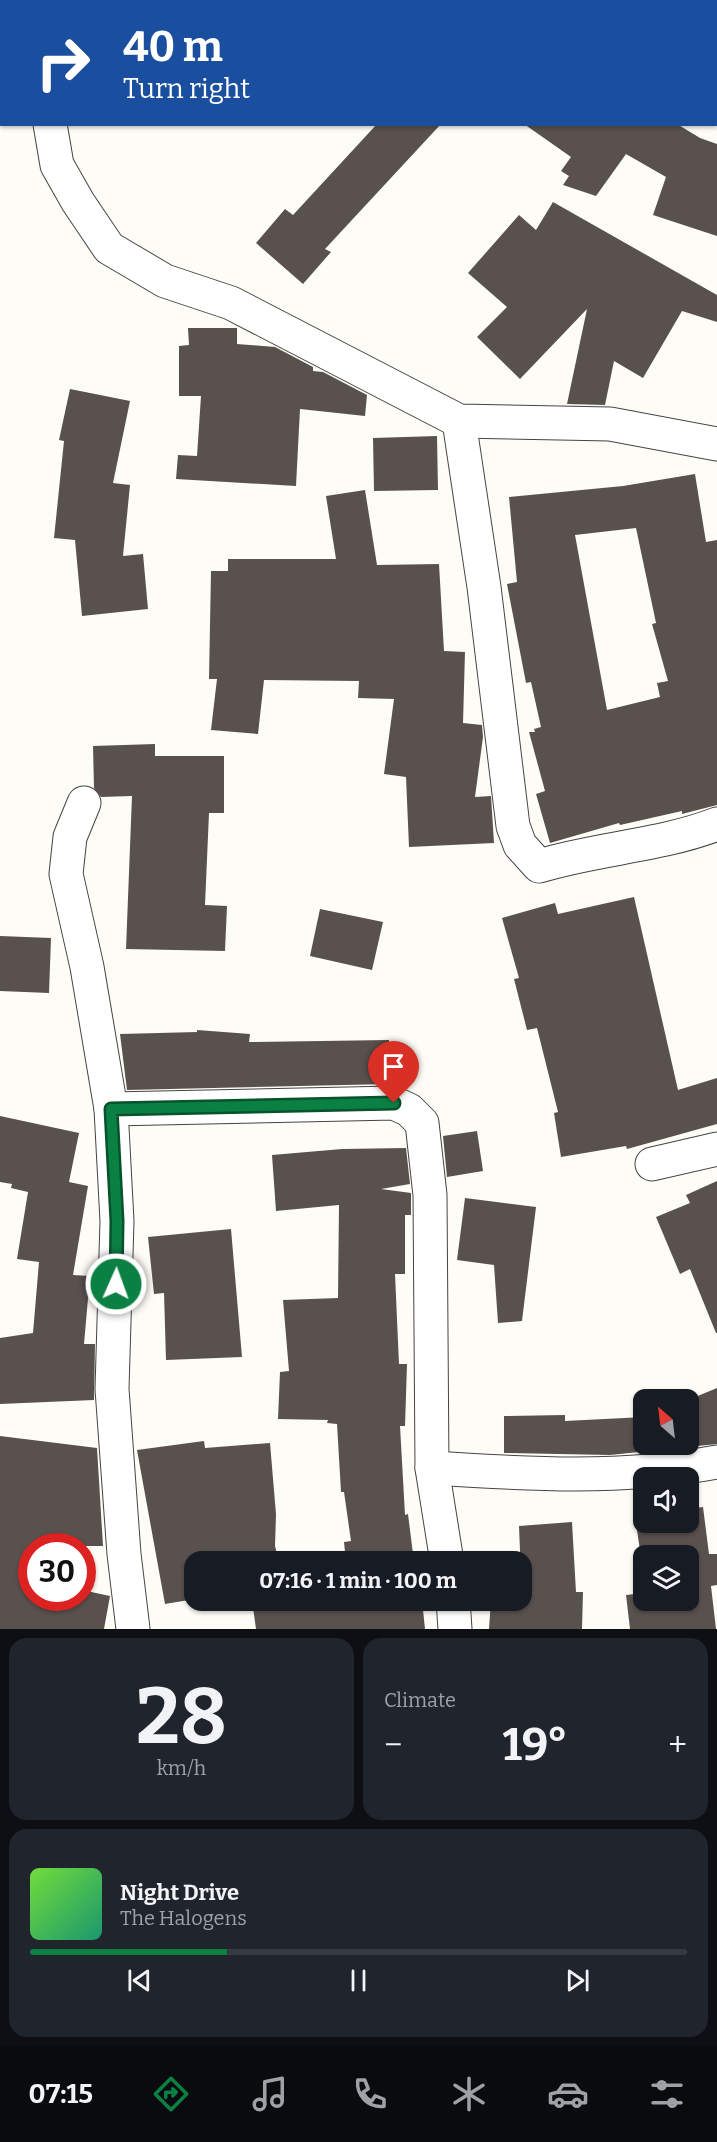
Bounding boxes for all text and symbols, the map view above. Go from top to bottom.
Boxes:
text: 40 m [123,22,223,72]
icon: right [24,24,102,102]
text: Turn right [123,73,250,105]
pin [368,1041,419,1103]
icon: arrive [377,1050,410,1083]
position arrow [84,1252,148,1316]
north arrow [633,1389,699,1455]
map controls [633,1389,699,1611]
button: sound [633,1467,699,1533]
speed limit sign: 30 [18,1533,96,1611]
button: layers [633,1545,699,1611]
text: 07:16 · 1 min · 100 m [259,1567,457,1594]
text: 28 [136,1670,227,1764]
text: Climate [384,1688,456,1712]
text: 19° [502,1718,568,1772]
text: − [384,1725,402,1765]
text: + [668,1725,687,1765]
text: km/h [157,1756,206,1780]
text: Night Drive [120,1879,239,1906]
text: The Halogens [120,1906,247,1930]
icon: previous [123,1964,156,1997]
icon: pause [342,1964,375,1997]
icon: next [561,1964,594,1997]
icon: directions [150,2073,192,2115]
icon: music [249,2073,291,2115]
icon: phone [349,2073,391,2115]
icon: climate [448,2073,490,2115]
icon: car [547,2073,589,2115]
icon: filters [646,2073,688,2115]
text: 07:15 [29,2078,93,2110]

